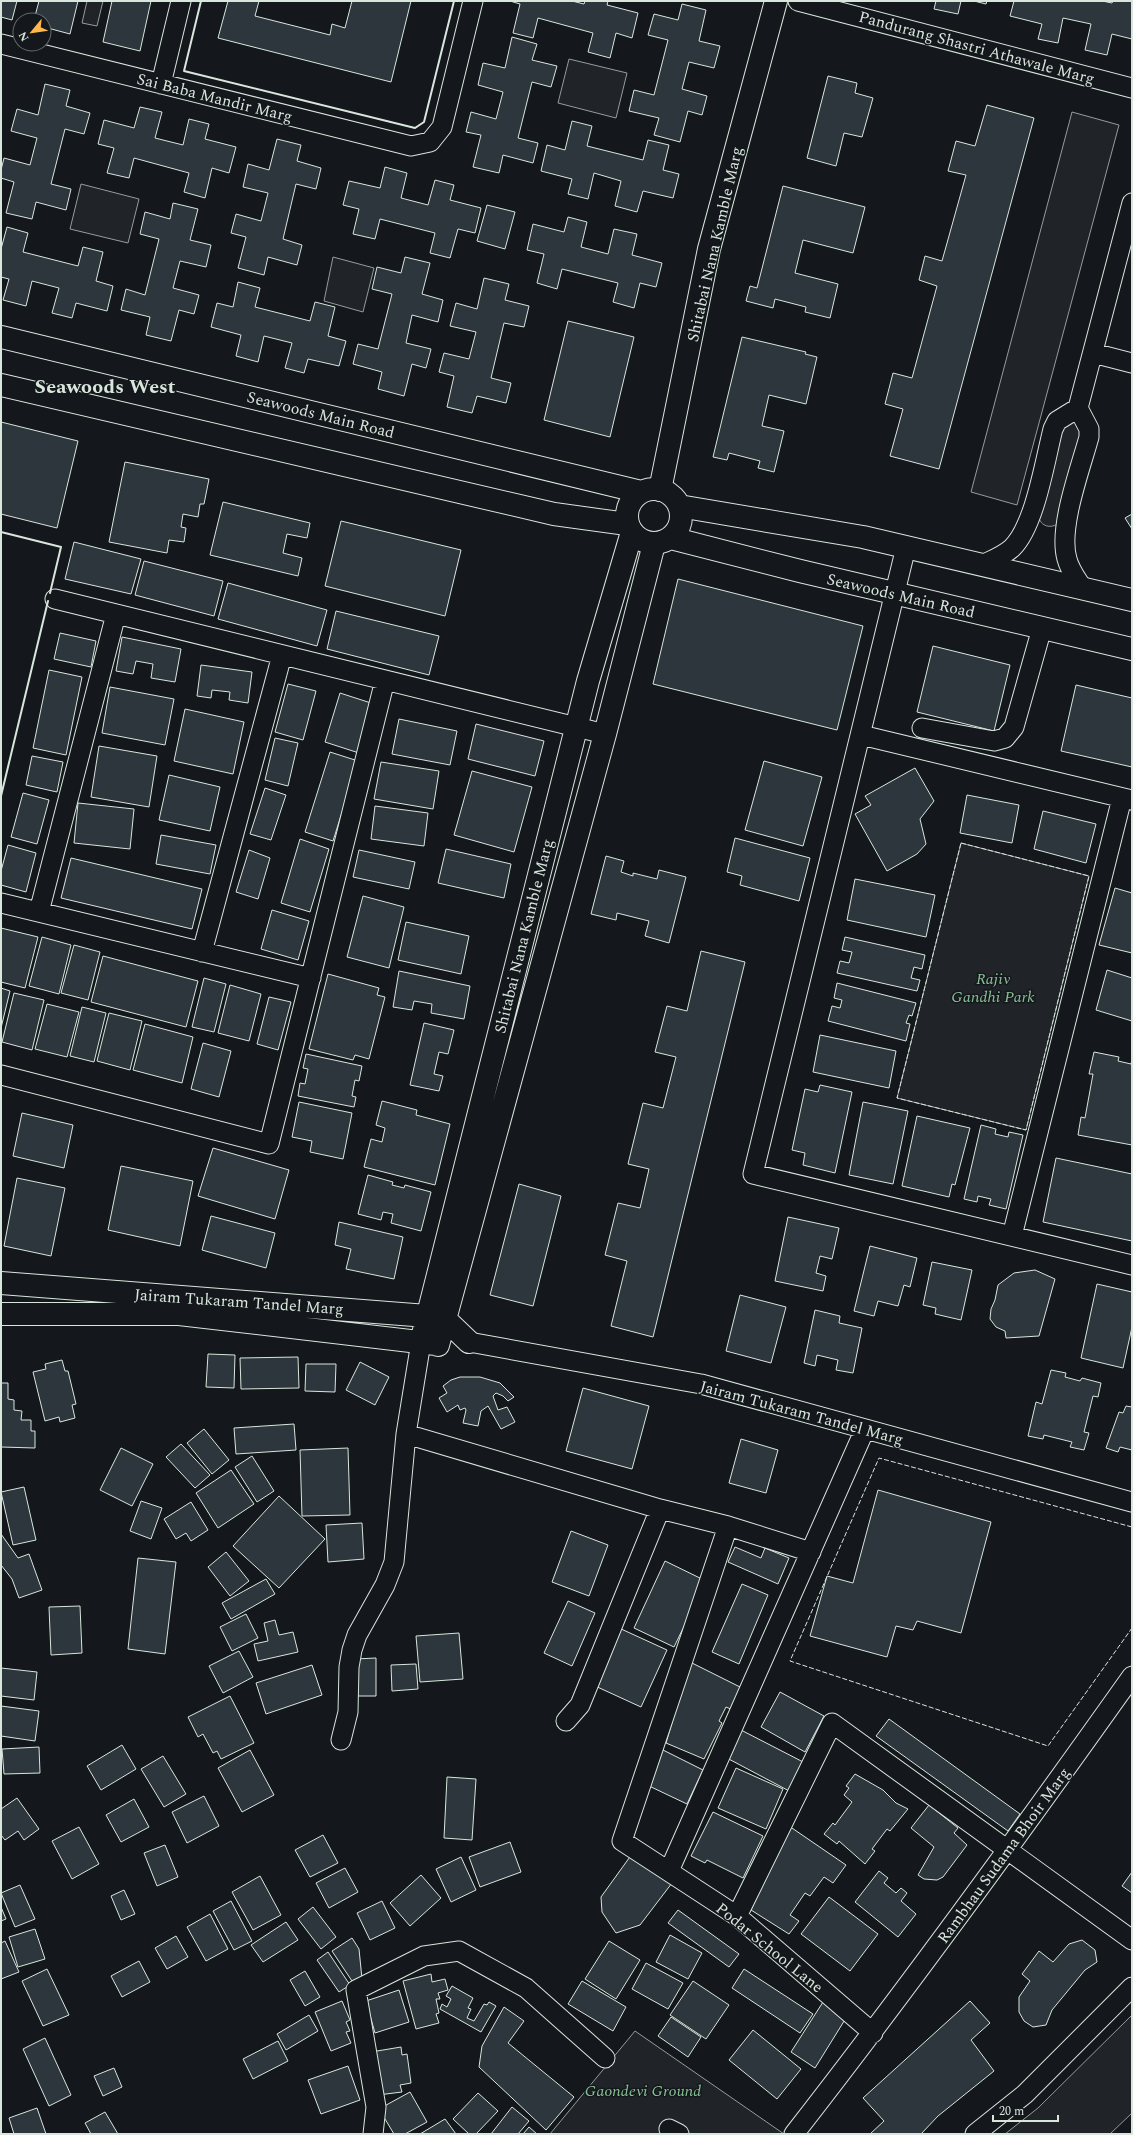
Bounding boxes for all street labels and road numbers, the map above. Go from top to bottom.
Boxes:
street label: Pandurang Shastri Athawale Marg [856,5,1097,91]
street label: Sai Baba Mandir Marg [134,67,295,129]
street label: Shitabai Nana Kamble Marg [681,144,749,344]
street label: Seawoods Main Road [244,385,397,445]
street label: Seawoods Main Road [824,567,977,625]
street label: Shitabai Nana Kamble Marg [488,836,560,1036]
street label: Jairam Tukaram Tandel Marg [133,1283,344,1321]
street label: Jairam Tukaram Tandel Marg [697,1374,906,1452]
street label: Rambhau Sudama Bhoir Marg [932,1762,1076,1949]
street label: Podar School Lane [710,1897,828,1999]

